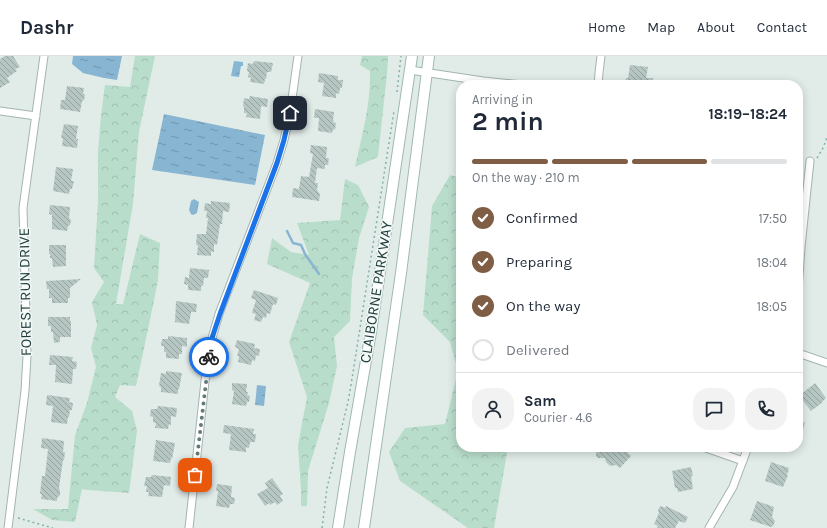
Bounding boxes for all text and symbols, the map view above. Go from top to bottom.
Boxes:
text: Dashr [20,17,73,39]
text: Home [588,19,625,36]
text: Map [647,19,675,36]
text: About [697,19,735,36]
text: Contact [757,19,807,36]
text: Arriving in [472,92,533,107]
pin [273,96,307,130]
icon: home [279,102,301,124]
text: 18:19–18:24 [708,105,787,123]
text: 2 min [472,106,544,137]
text: On the way · 210 m [472,170,580,185]
icon: check [472,207,494,229]
text: Confirmed [506,209,578,227]
text: 17:50 [759,211,787,226]
street label: CLAIBORNE PARKWAY [356,219,396,364]
street label: FOREST RUN DRIVE [15,228,35,356]
icon: check [472,251,494,273]
text: Preparing [506,253,572,271]
text: 18:04 [757,255,787,270]
icon: check [472,295,494,317]
text: On the way [506,297,580,315]
text: 18:05 [757,299,787,314]
courier [189,337,229,377]
text: Delivered [506,341,570,359]
icon: bike [198,346,220,368]
button: person [472,388,514,430]
button: chat [693,388,735,430]
button: phone [745,388,787,430]
text: Sam [524,392,557,410]
text: Courier · 4.6 [524,410,592,425]
pin [178,458,212,492]
icon: bag [184,464,206,486]

